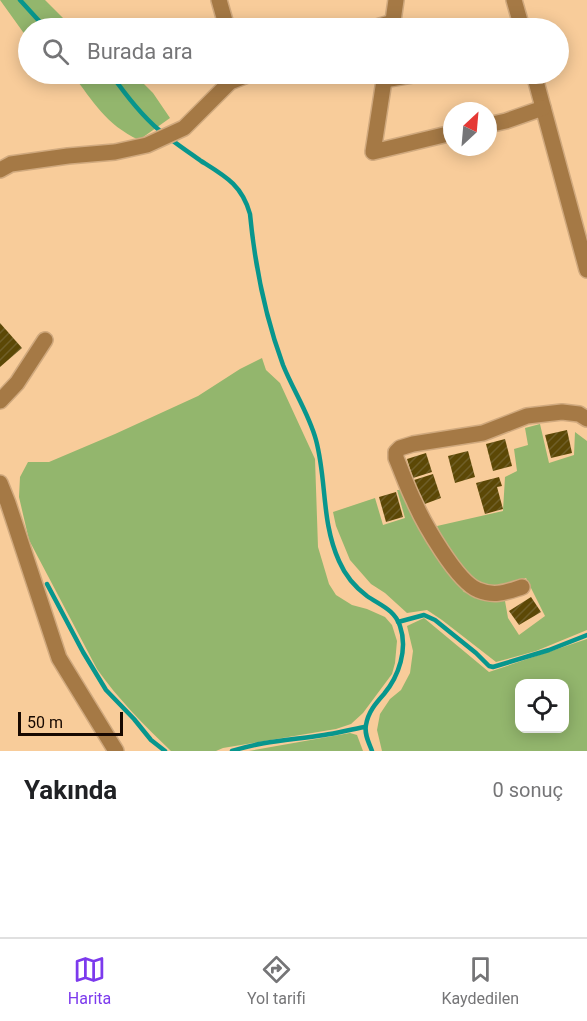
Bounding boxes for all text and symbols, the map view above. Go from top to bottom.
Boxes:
search box [18,18,569,84]
icon: search [39,35,72,68]
text: Burada ara [87,39,193,64]
north arrow [443,102,497,156]
map controls [515,679,569,733]
button: locate [515,679,569,733]
scale bar [18,709,123,736]
text: 50 m [27,713,63,732]
text: Yakında [24,775,117,805]
text: 0 sonuç [493,778,563,802]
tab: Harita [68,953,111,1008]
tab: Yol tarifi [247,953,306,1008]
tab: Kaydedilen [441,953,519,1008]

